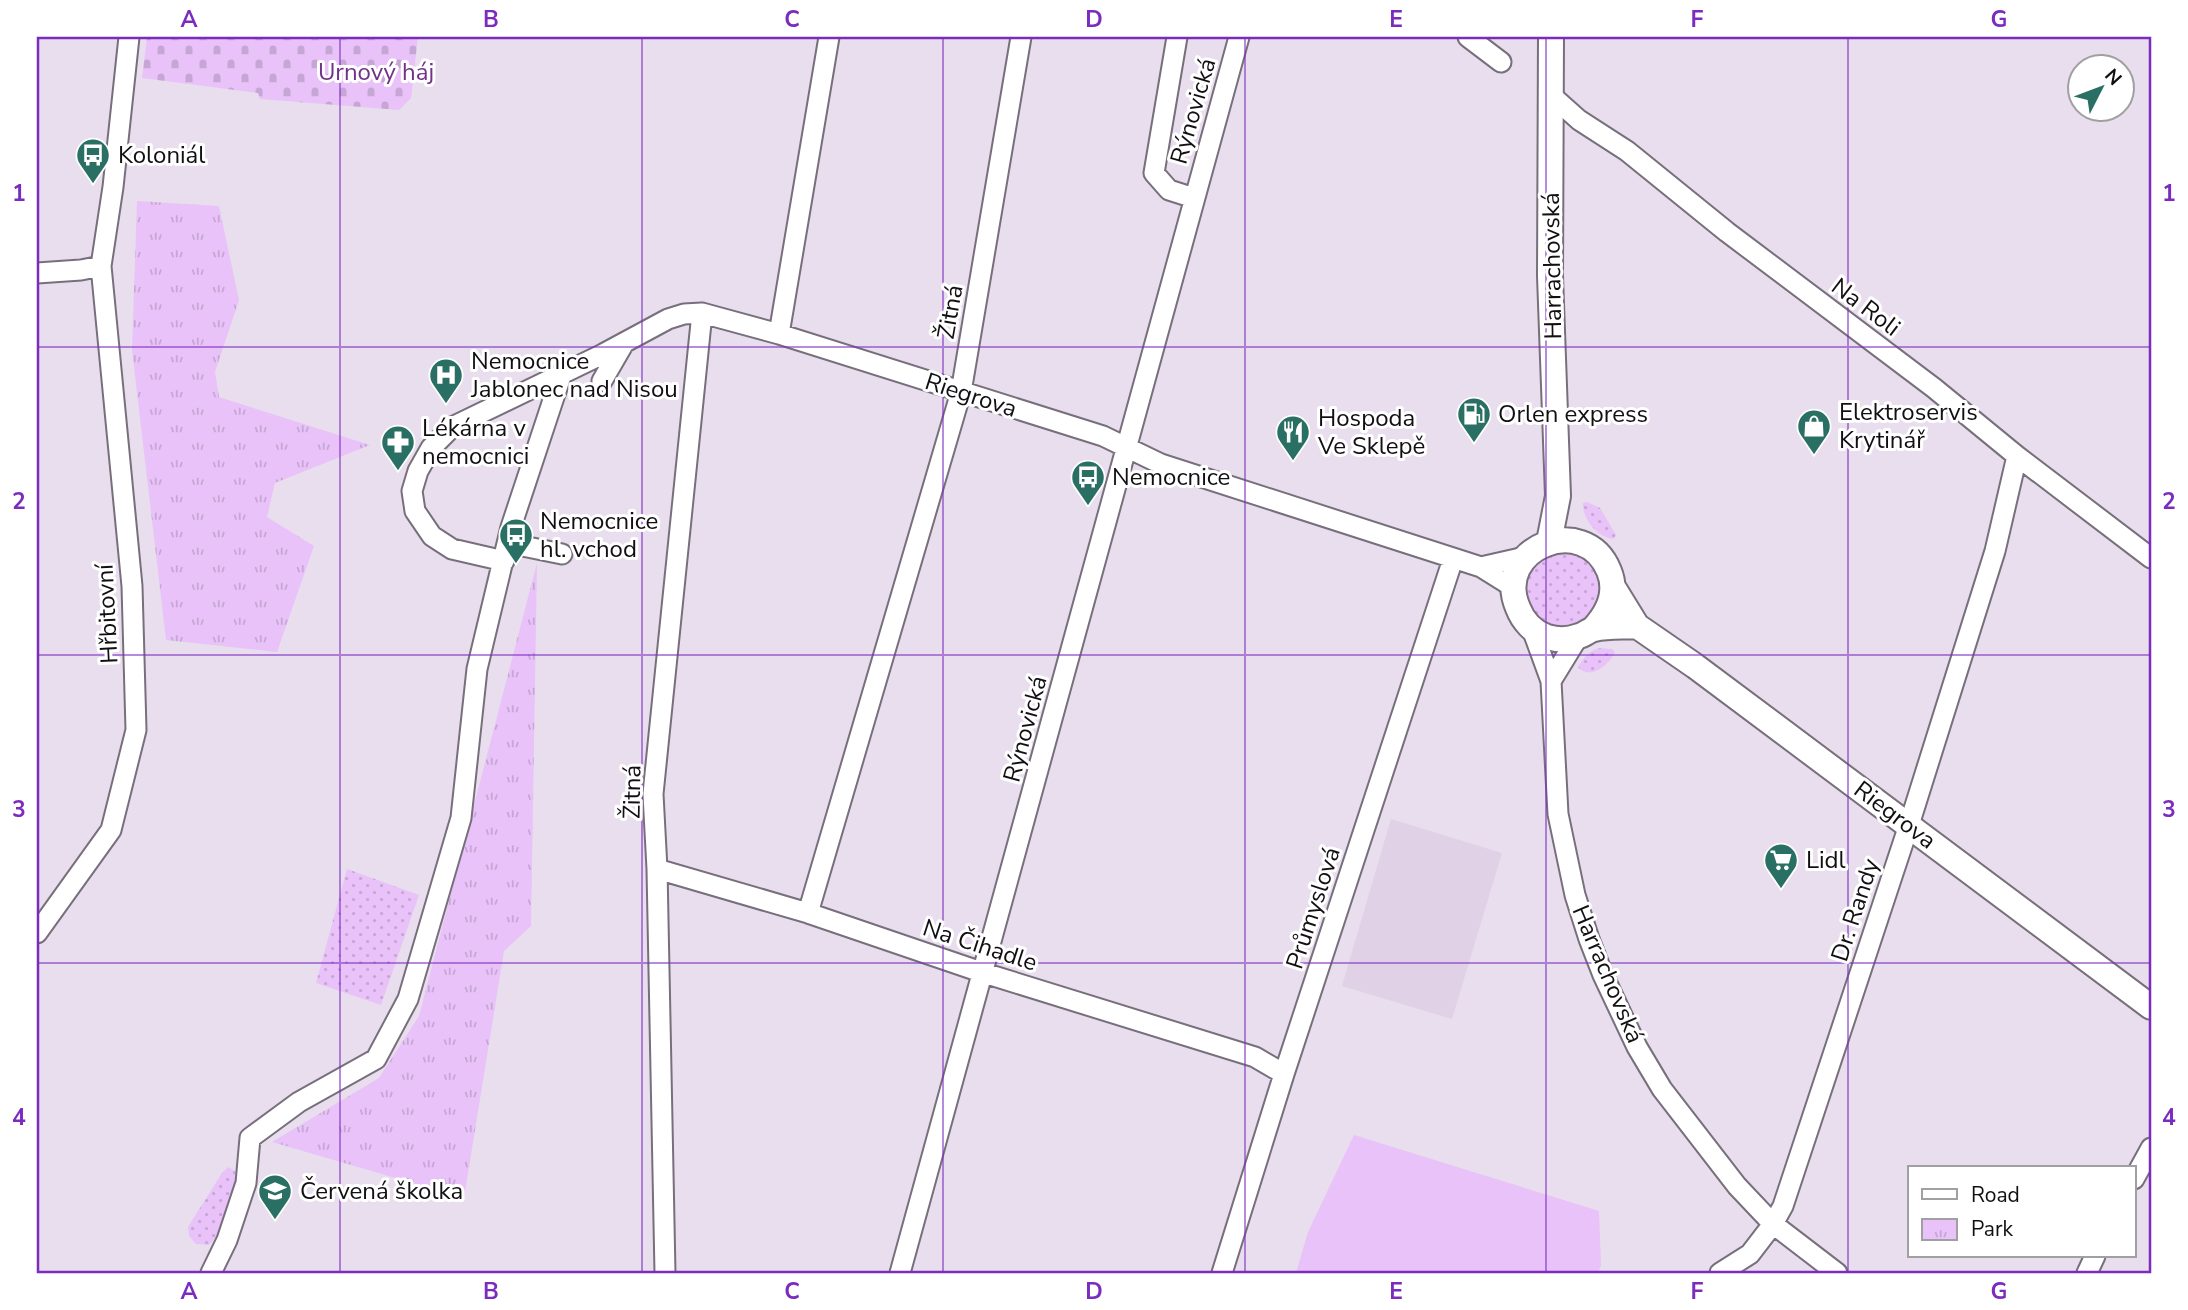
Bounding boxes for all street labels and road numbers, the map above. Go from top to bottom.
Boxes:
street label: Rýnovická [1163,54,1223,168]
street label: Harrachovská [1535,192,1569,340]
street label: Na Roli [1825,271,1907,343]
street label: Žitná [930,282,970,342]
street label: Riegrova [921,365,1021,425]
street label: Hřbitovní [88,562,126,664]
street label: Rýnovická [995,672,1055,786]
street label: Žitná [616,764,648,820]
street label: Riegrova [1847,774,1943,856]
street label: Průmyslová [1278,843,1348,973]
street label: Dr. Randy [1823,854,1887,965]
street label: Harrachovská [1565,900,1651,1048]
street label: Na Čihadle [919,911,1041,979]

